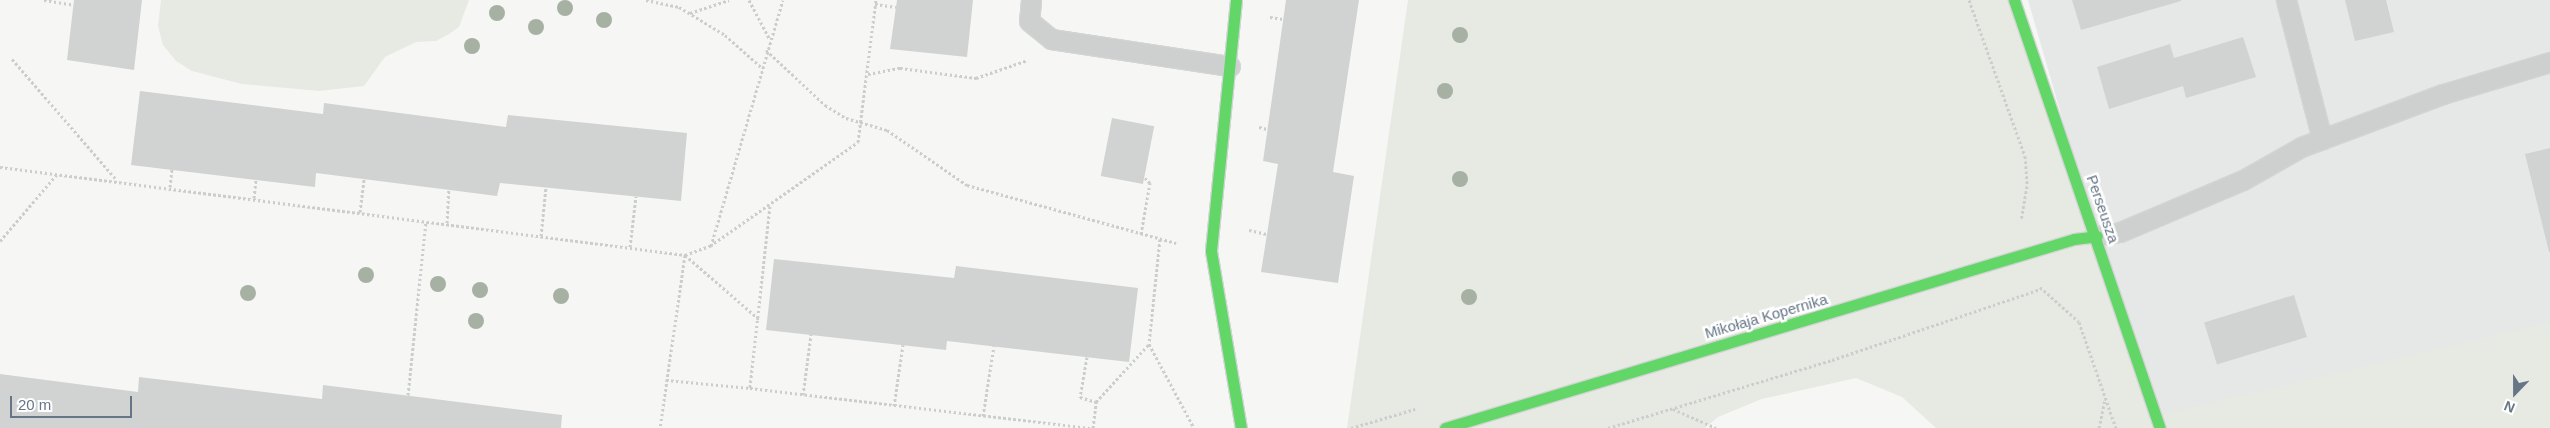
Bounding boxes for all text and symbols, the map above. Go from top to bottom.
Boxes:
street label: Perseusza [2083,173,2123,245]
street label: Mikołaja Kopernika [1703,290,1829,342]
north arrow [2490,368,2540,418]
scale bar [12,386,135,418]
text: 20 m [18,396,51,413]
text: N [2502,398,2517,416]

